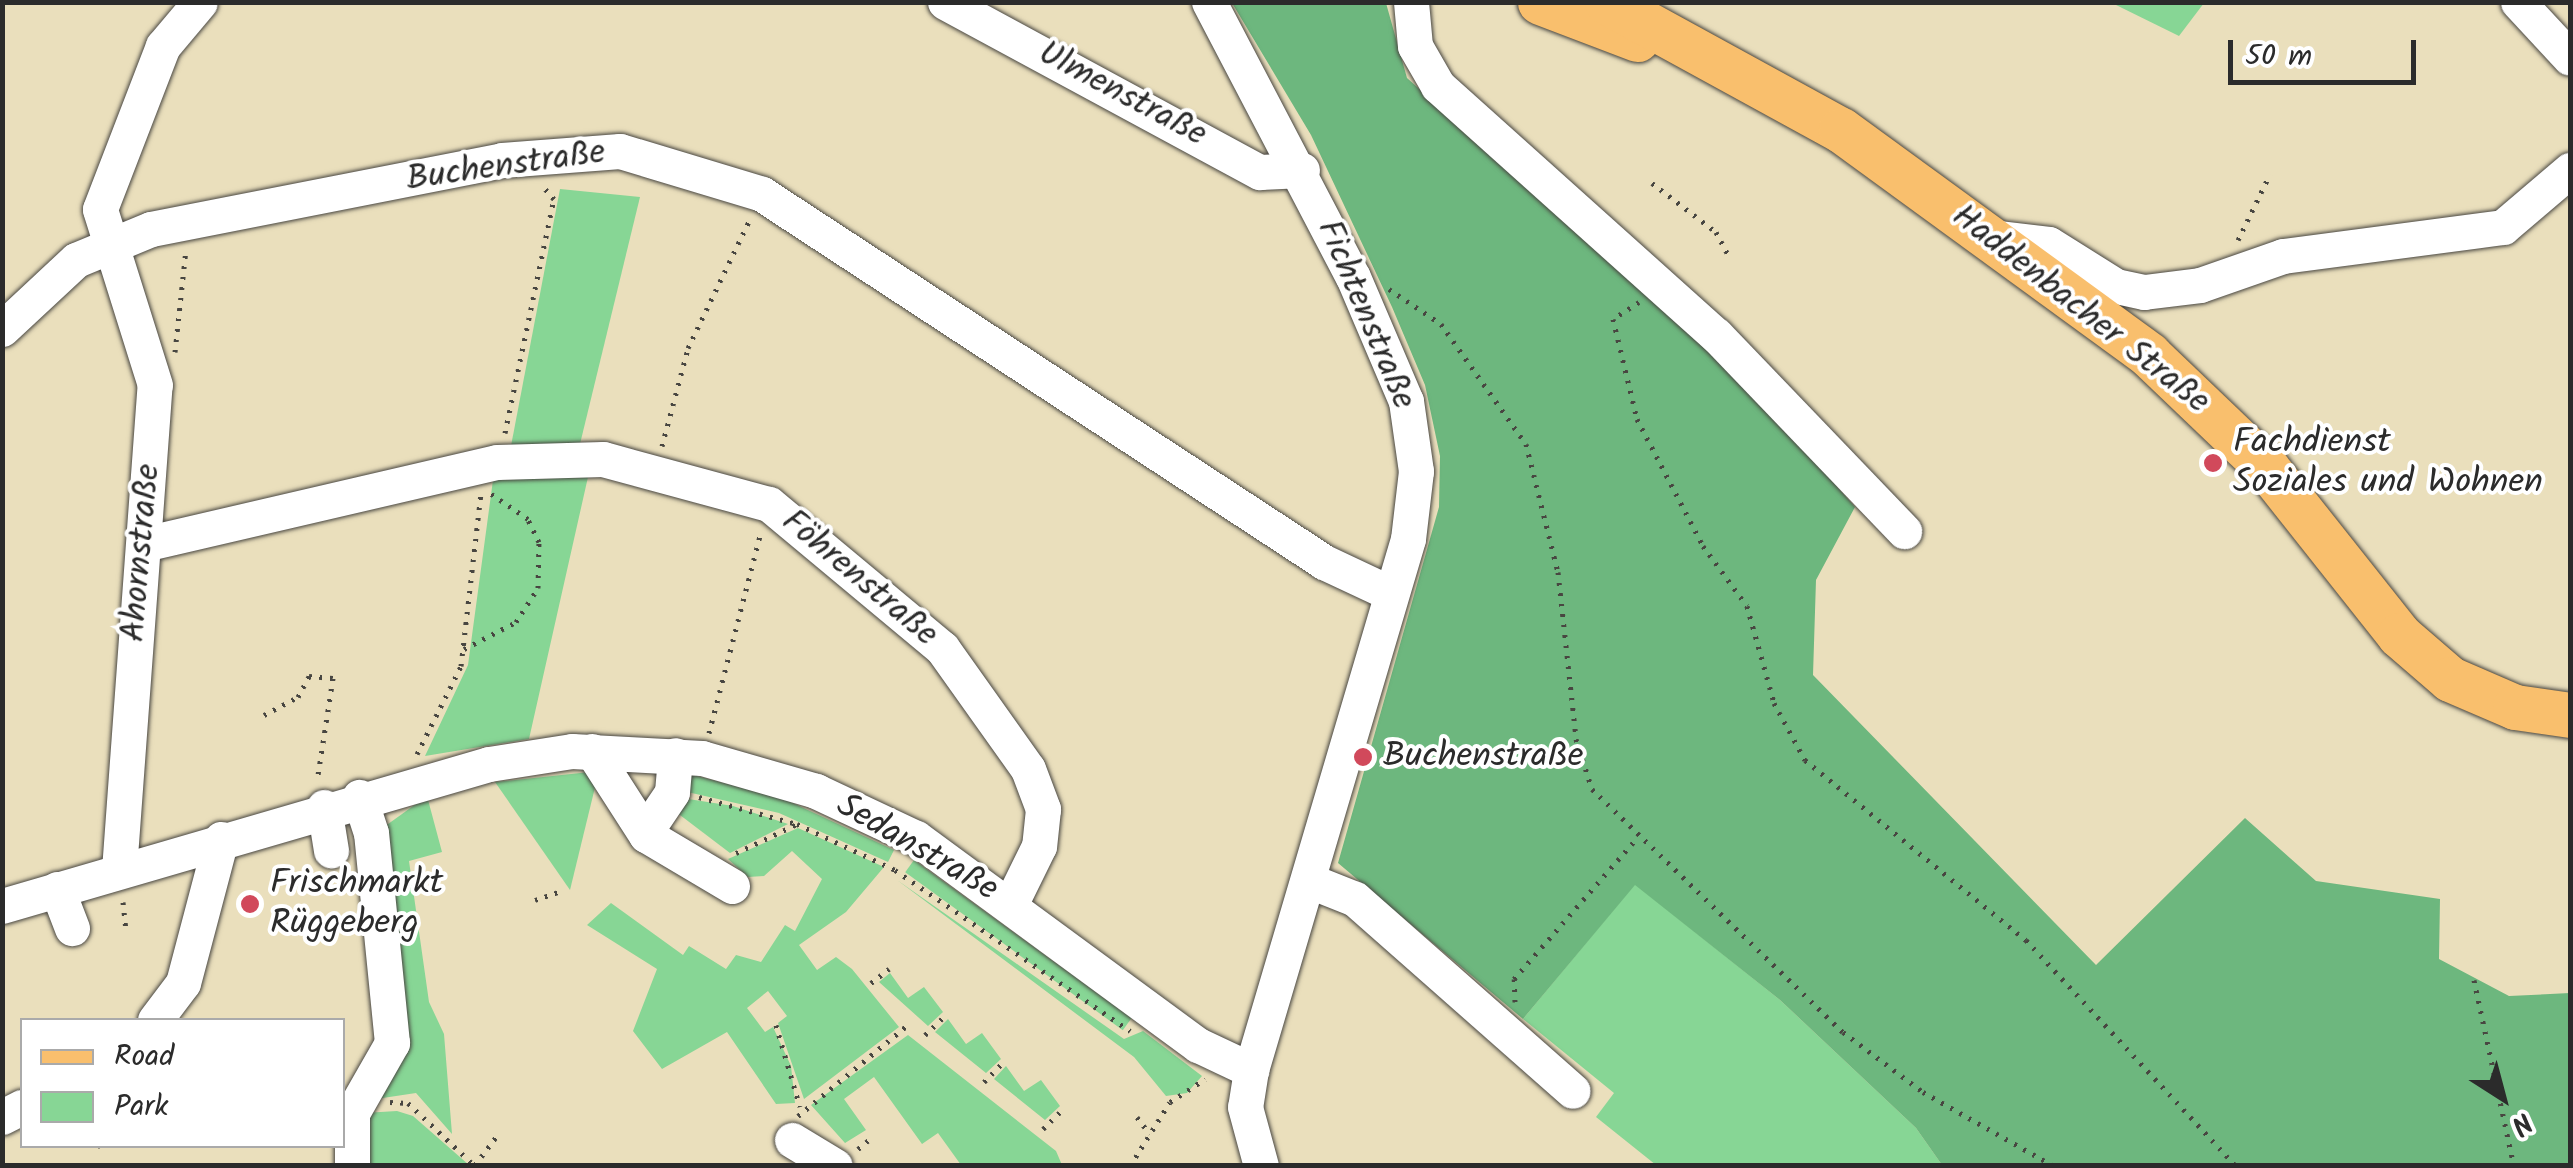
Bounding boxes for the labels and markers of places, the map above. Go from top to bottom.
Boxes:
place label: Fachdienst Soziales und Wohnen [2233,422,2543,504]
marker: Fachdienst Soziales und Wohnen [2202,452,2224,474]
place label: Buchenstraße [1383,736,1584,778]
marker: Buchenstraße [1352,746,1374,768]
place label: Frischmarkt Rüggeberg [270,863,443,945]
marker: Frischmarkt Rüggeberg [239,893,261,915]

